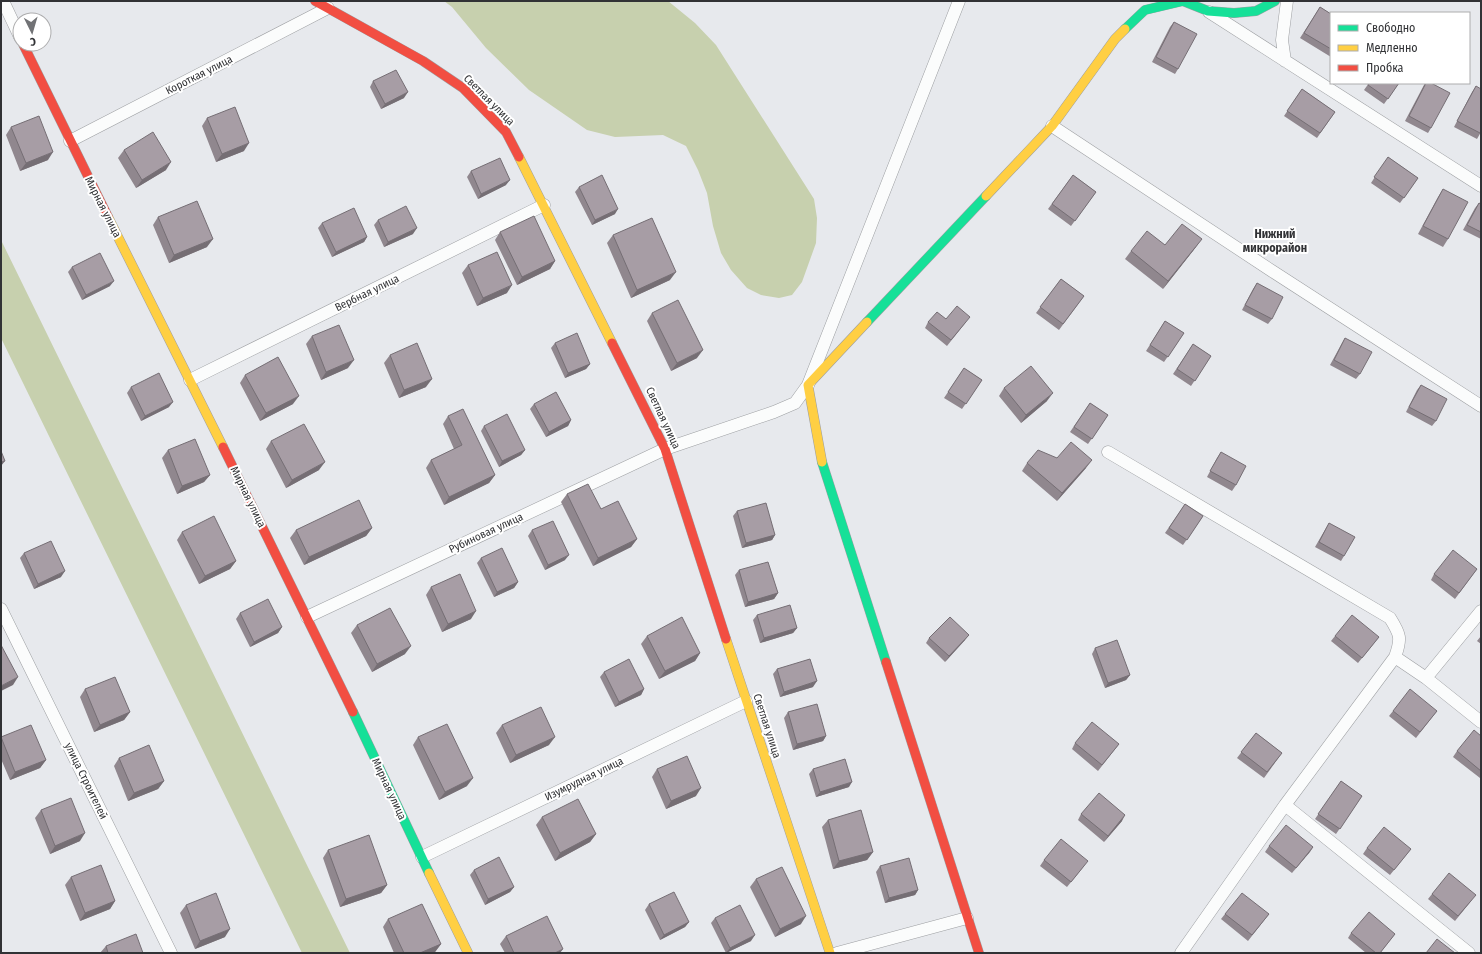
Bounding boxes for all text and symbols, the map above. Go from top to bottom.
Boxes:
north arrow [12,12,52,52]
legend [1330,12,1470,84]
text: Свободно [1366,21,1415,35]
text: С [29,35,36,48]
text: Медленно [1366,41,1418,55]
street label: Короткая улица [163,53,235,97]
text: Пробка [1366,61,1404,75]
street label: Светлая улица [461,72,517,128]
street label: Мирная улица [82,174,124,240]
district label: Нижний микрорайон [1243,227,1307,255]
street label: Вербная улица [333,272,401,314]
street label: Светлая улица [643,385,683,451]
street label: Мирная улица [228,464,268,530]
street label: Рубиновая улица [447,510,525,556]
street label: Светлая улица [751,692,783,760]
street label: улица Строителей [62,741,110,822]
street label: Изумрудная улица [543,754,625,804]
street label: Мирная улица [369,756,409,822]

